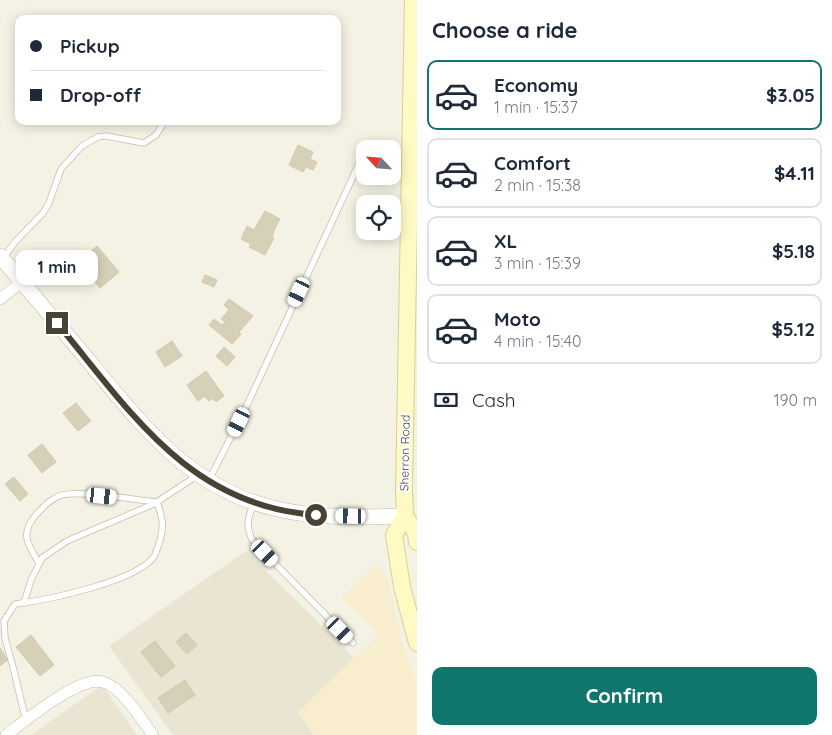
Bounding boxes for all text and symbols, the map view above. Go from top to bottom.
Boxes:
text: Choose a ride [432,16,577,44]
text: Pickup [60,34,120,58]
icon: car [434,73,479,118]
text: Economy [494,73,578,97]
text: Drop-off [60,83,141,107]
text: $3.05 [766,83,815,107]
text: 1 min · 15:37 [494,97,578,117]
north arrow [356,140,401,185]
map controls [356,140,401,240]
icon: car [434,151,479,196]
text: Comfort [494,151,571,175]
text: $4.11 [774,161,815,185]
text: 2 min · 15:38 [494,175,581,195]
button: locate [356,195,401,240]
icon: car [434,229,479,274]
text: XL [494,229,517,253]
text: $5.18 [772,239,815,263]
callout: 1 min [16,250,98,286]
text: 3 min · 15:39 [494,253,581,273]
text: 1 min [38,257,76,277]
car [285,275,312,309]
icon: car [434,307,479,352]
text: Moto [494,307,541,331]
route end [46,312,68,334]
text: $5.12 [771,317,815,341]
text: 4 min · 15:40 [494,331,582,351]
icon: cash [432,386,460,414]
text: Cash [472,388,516,412]
text: 190 m [774,390,817,410]
car [225,405,252,439]
street label: Sherron Road [396,415,413,491]
car [86,487,117,505]
route start [305,504,327,526]
car [335,508,366,524]
car [249,537,280,569]
car [324,614,355,646]
button: Confirm [432,667,817,725]

